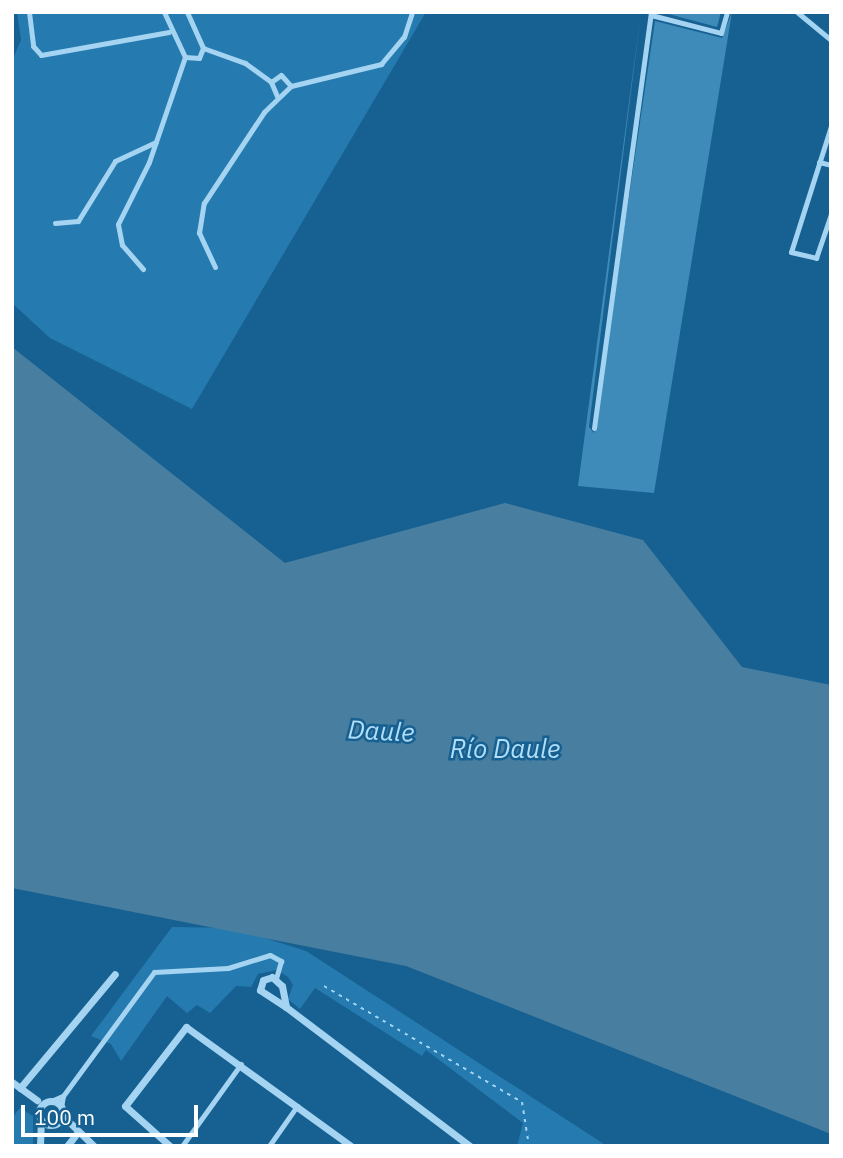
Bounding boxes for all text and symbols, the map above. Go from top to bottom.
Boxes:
water label: Daule [347,714,415,748]
water label: Río Daule [450,733,560,765]
scale bar [24,1092,201,1136]
text: 100 m [34,1103,95,1131]

